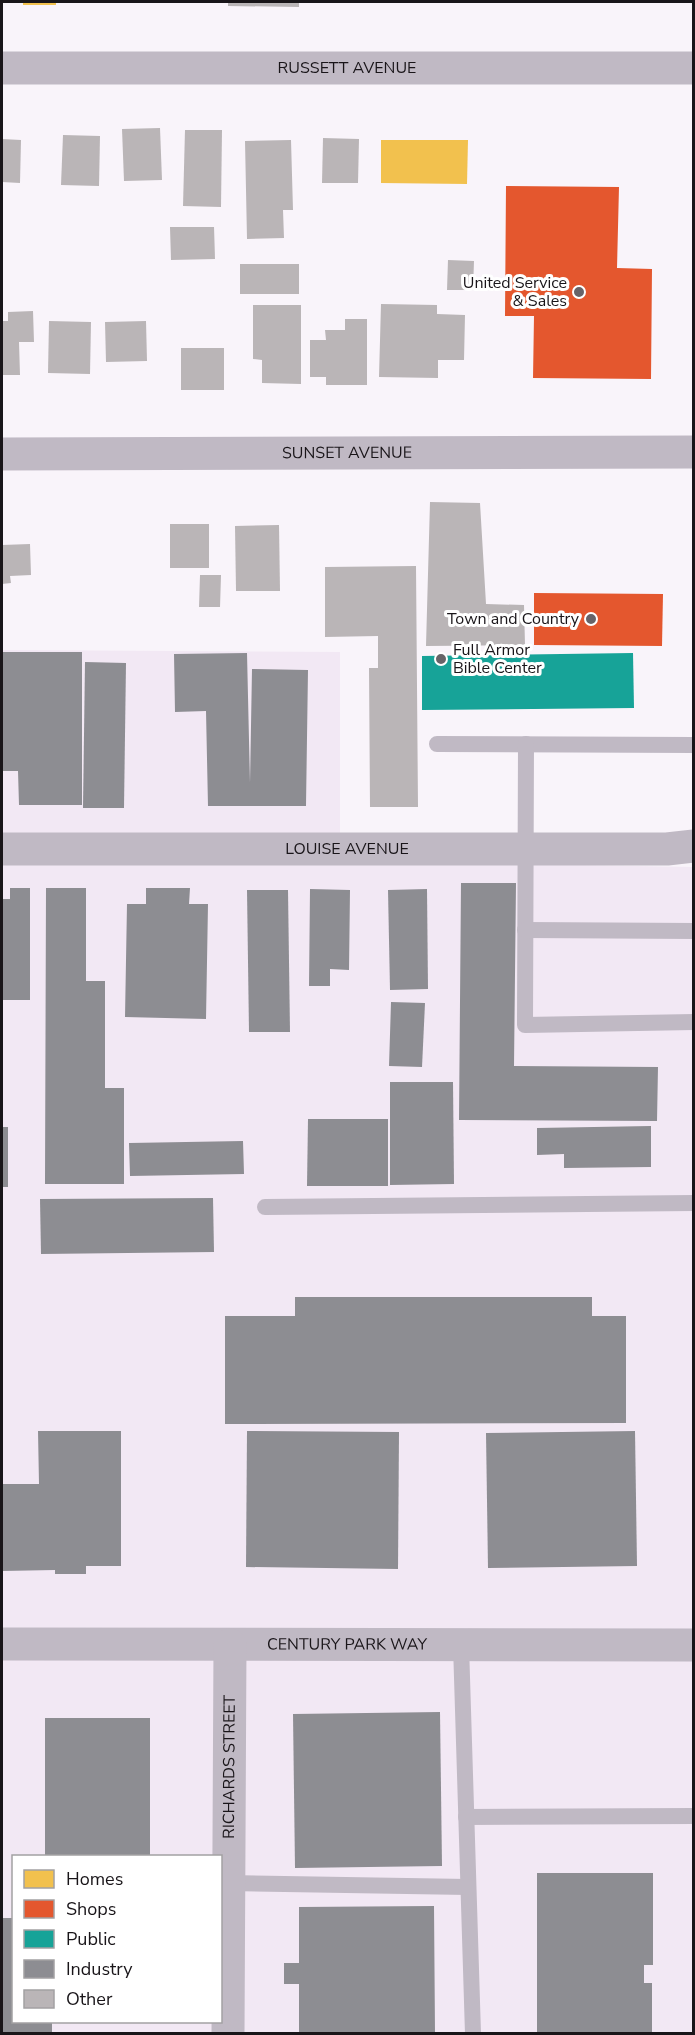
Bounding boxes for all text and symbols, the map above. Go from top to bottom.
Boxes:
street label: RUSSETT AVENUE [278,57,416,79]
place label: United Service & Sales [463,272,567,312]
marker: United Service & Sales [572,285,586,299]
street label: SUNSET AVENUE [282,442,412,464]
place label: Town and Country [447,608,580,630]
marker: Town and Country [584,612,598,626]
place label: Full Armor Bible Center [453,639,542,679]
marker: Full Armor Bible Center [434,652,448,666]
street label: LOUISE AVENUE [285,838,409,860]
street label: CENTURY PARK WAY [267,1633,427,1656]
street label: RICHARDS STREET [218,1695,241,1839]
legend [12,1855,222,2023]
text: Homes [66,1867,123,1891]
text: Shops [66,1897,116,1921]
text: Public [66,1927,116,1951]
text: Industry [66,1957,133,1981]
text: Other [66,1987,113,2011]

